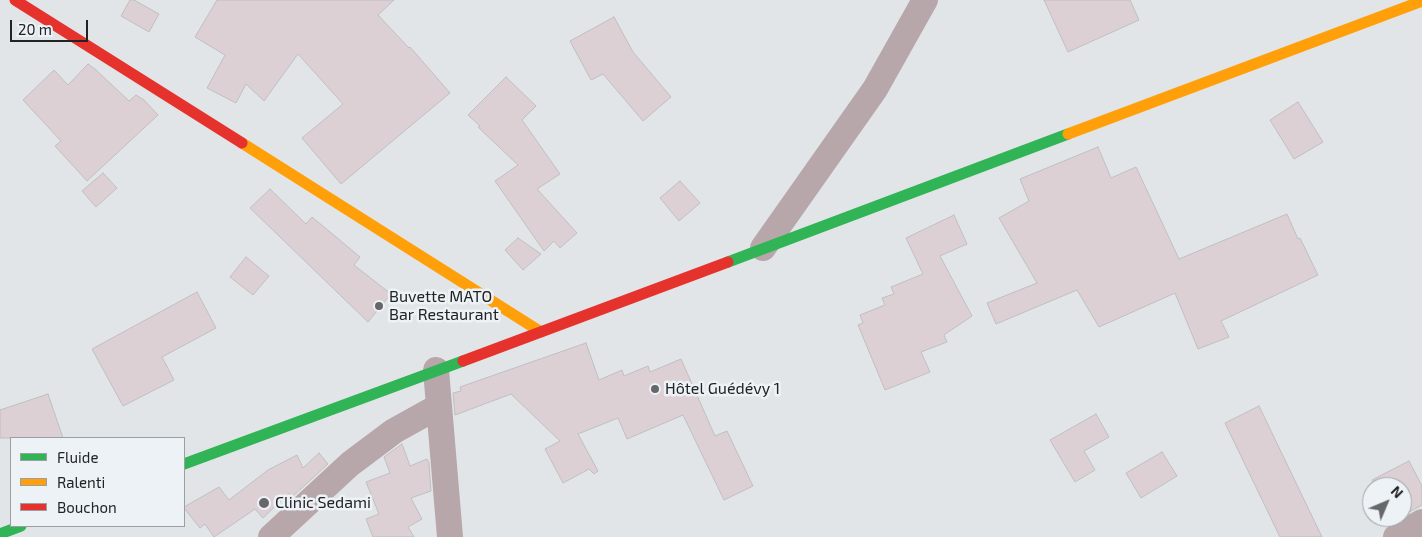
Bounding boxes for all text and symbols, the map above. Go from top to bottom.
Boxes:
scale bar [12,10,90,42]
text: 20 m [18,20,52,38]
place label: Buvette MATO Bar Restaurant [389,287,499,325]
marker: Buvette MATO Bar Restaurant [373,300,385,312]
place label: Hôtel Guédévy 1 [665,379,780,399]
marker: Hôtel Guédévy 1 [649,383,661,395]
legend [10,437,185,527]
text: Fluide [57,448,98,466]
text: Ralenti [57,473,105,491]
north arrow [1362,477,1412,527]
text: N [1388,482,1407,501]
place label: Clinic Sedami [275,493,371,513]
marker: Clinic Sedami [257,496,271,510]
text: Bouchon [57,498,117,516]

